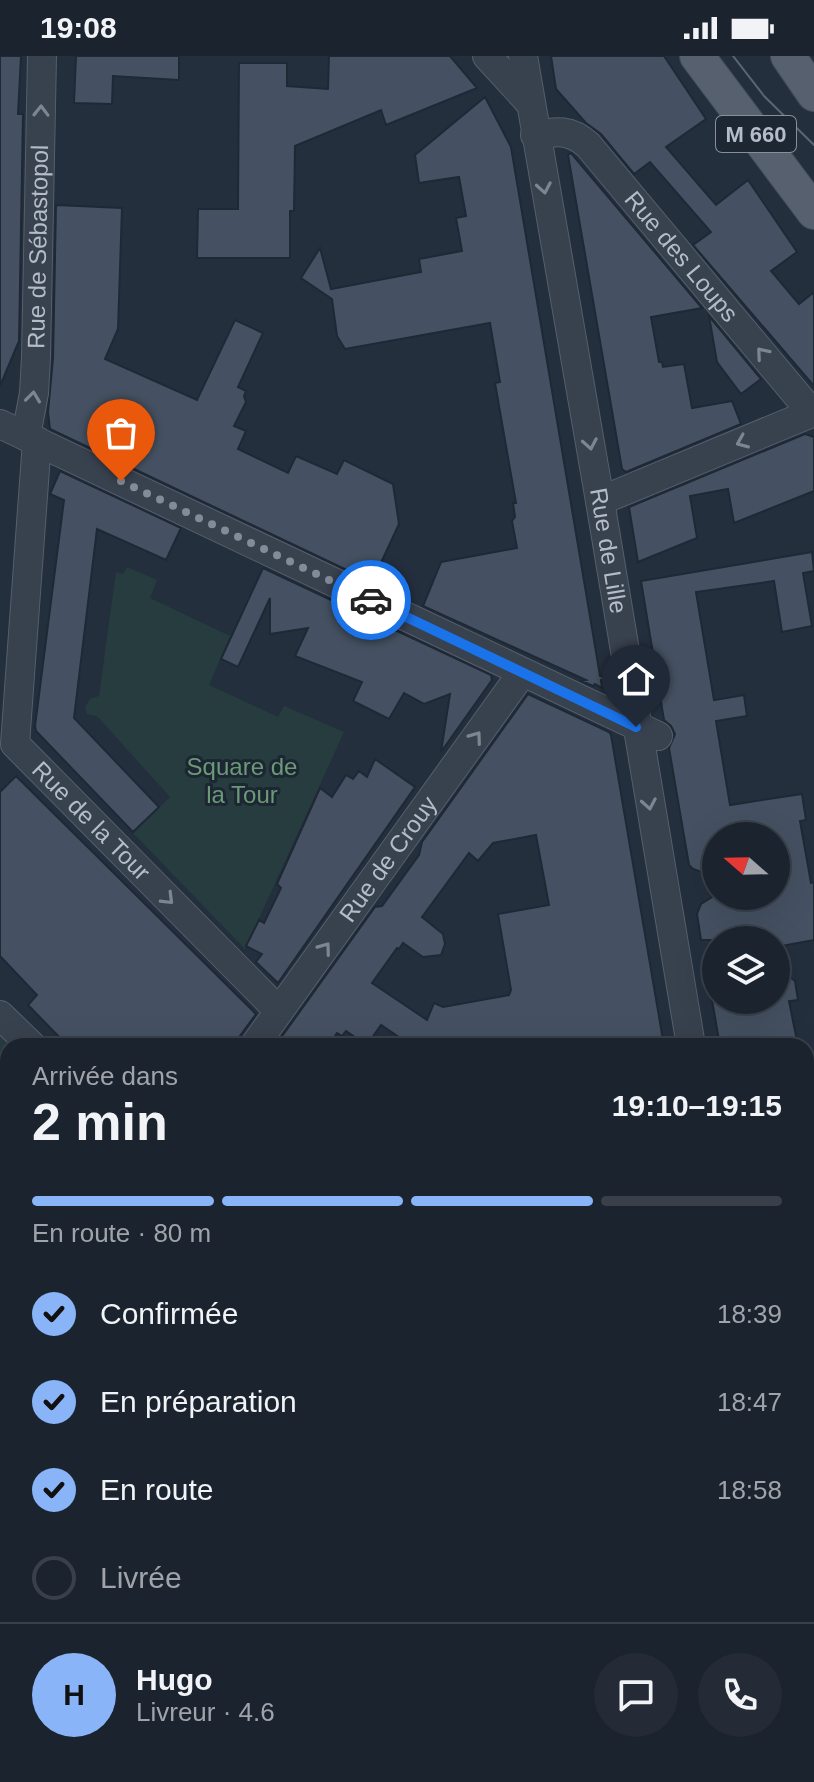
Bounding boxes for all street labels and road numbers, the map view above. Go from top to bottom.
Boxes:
road number: M 660 [716,116,796,152]
street label: Rue de Sébastopol [22,144,53,349]
street label: Rue des Loups [619,186,744,327]
street label: Rue de Lille [585,486,633,615]
street label: Rue de la Tour [27,756,156,885]
street label: Rue de Crouy [334,791,442,927]

